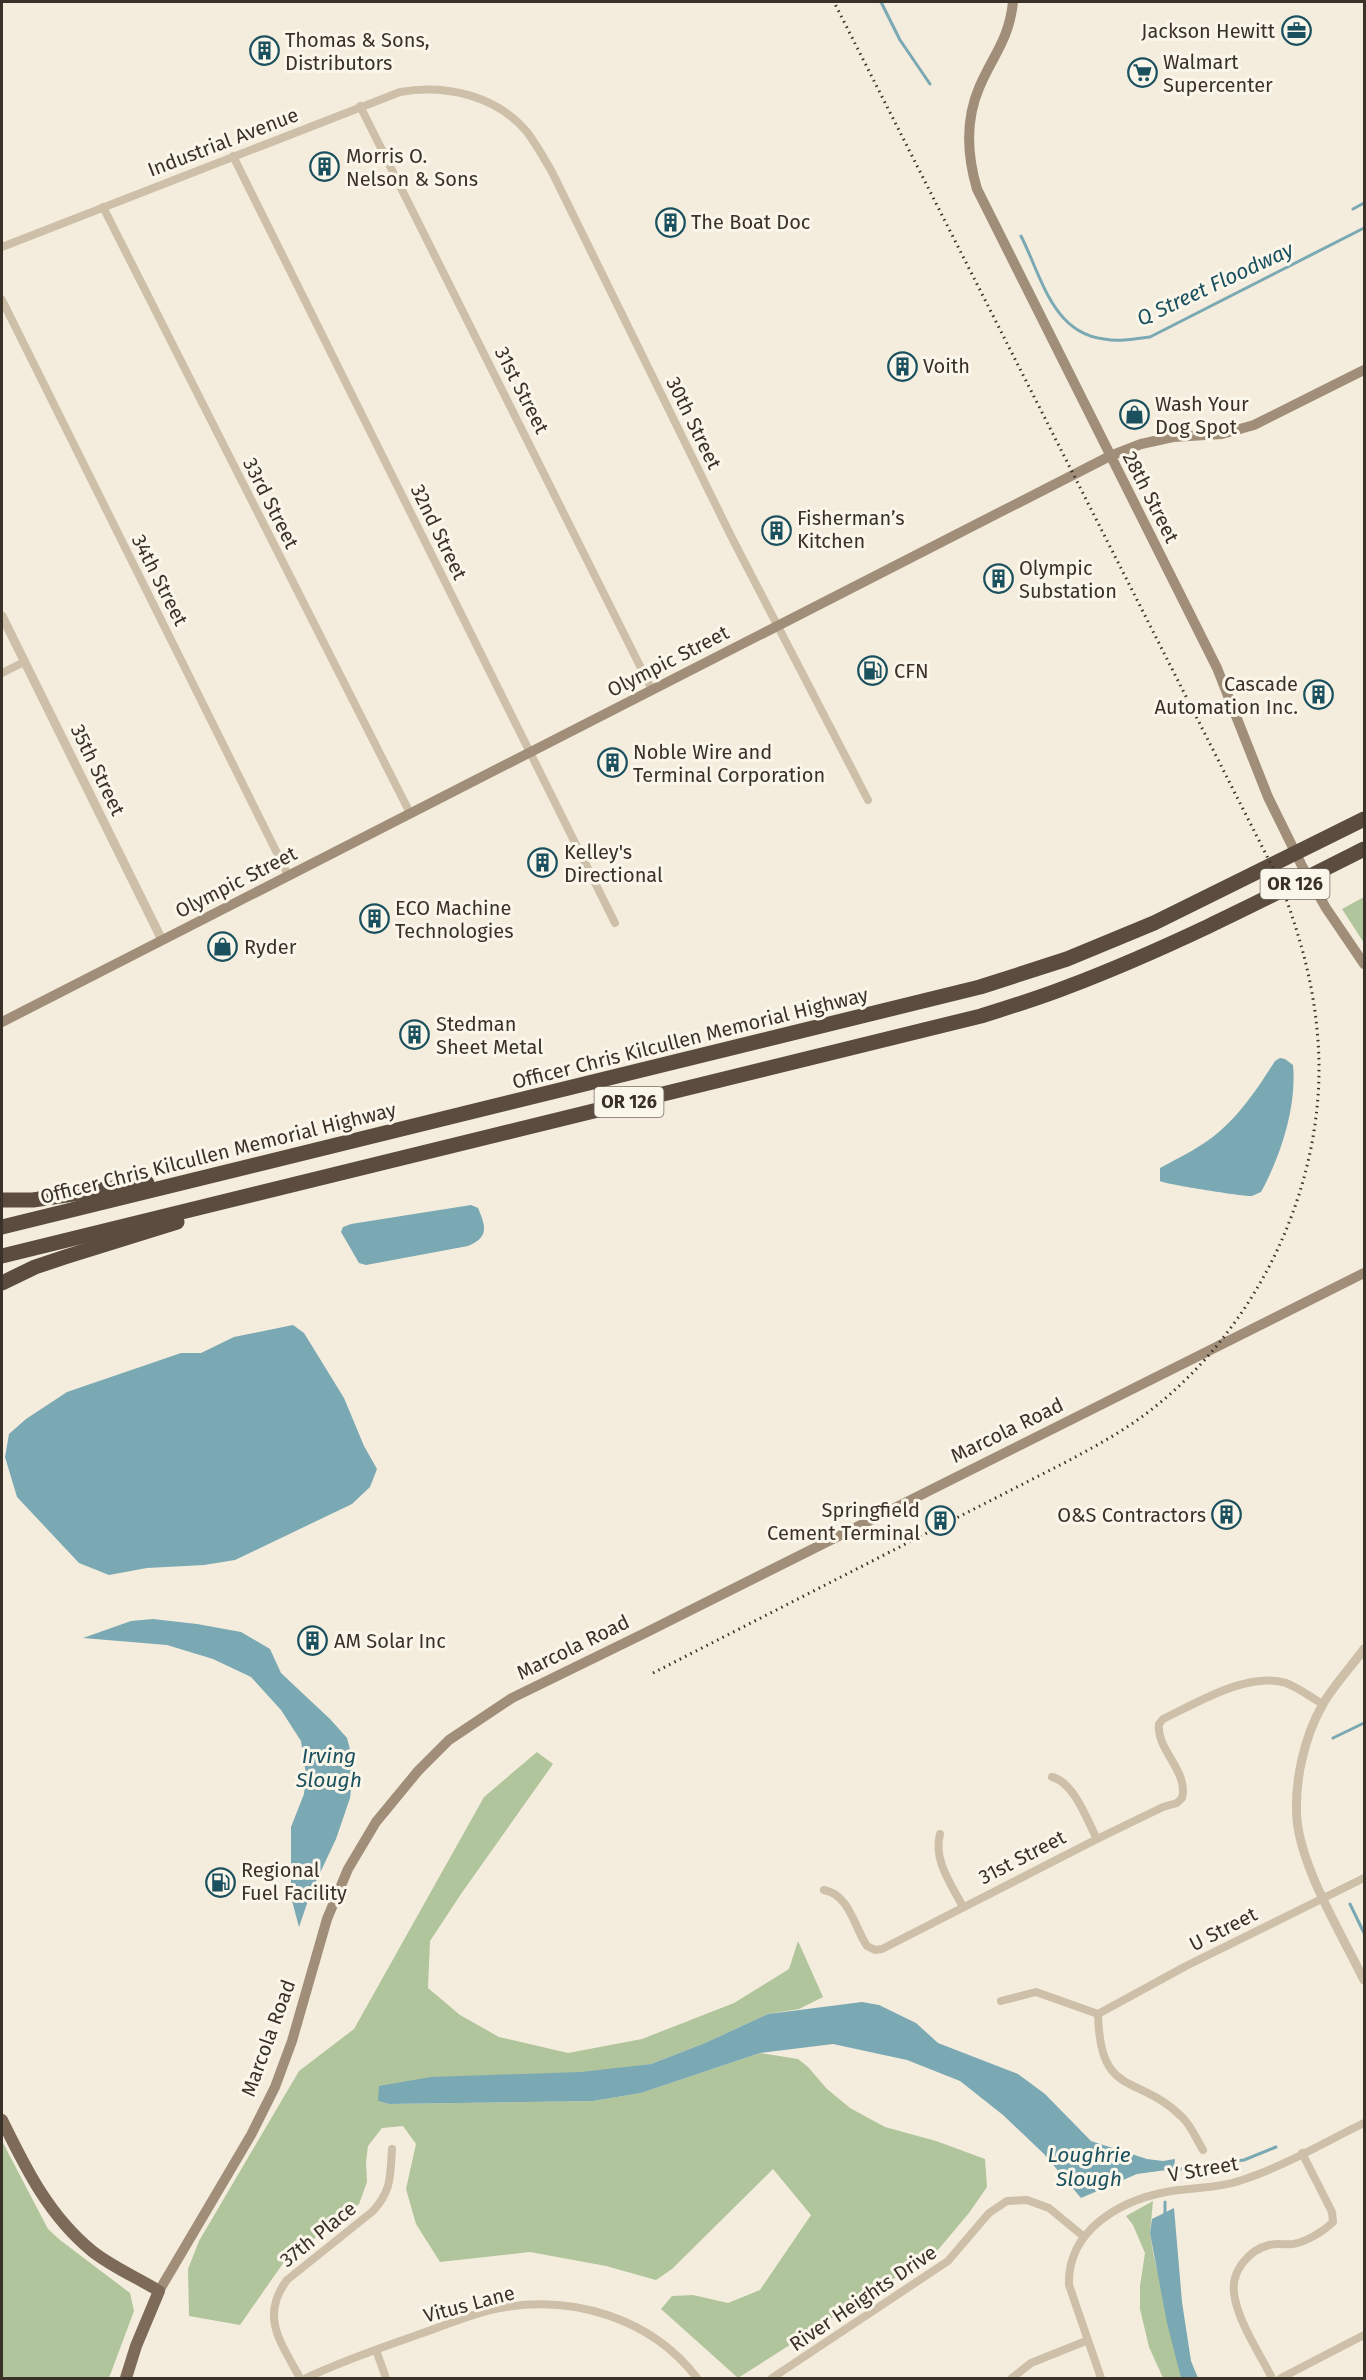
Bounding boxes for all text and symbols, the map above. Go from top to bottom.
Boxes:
office icon: Jackson Hewitt [1280,15,1312,47]
place label: Jackson Hewitt [1141,19,1276,43]
place label: Thomas & Sons, Distributors [285,28,430,75]
building icon: Thomas & Sons, Distributors [248,35,280,67]
place label: Walmart Supercenter [1163,50,1273,97]
supermarket icon: Walmart Supercenter [1126,57,1158,89]
street label: Industrial Avenue [144,102,302,182]
place label: Morris O. Nelson & Sons [346,144,478,191]
building icon: Morris O. Nelson & Sons [309,151,341,183]
building icon: The Boat Doc [654,206,686,238]
place label: The Boat Doc [691,210,810,234]
water label: Q Street Floodway [1132,236,1298,332]
street label: 31st Street [490,343,554,438]
building icon: Voith [886,350,918,382]
place label: Voith [923,354,970,378]
street label: 30th Street [661,373,727,474]
place label: Wash Your Dog Spot [1155,392,1249,439]
shop icon: Wash Your Dog Spot [1118,399,1150,431]
street label: 28th Street [1118,447,1185,547]
street label: 33rd Street [238,454,304,553]
street label: 32nd Street [406,480,473,584]
place label: Fisherman’s Kitchen [797,506,905,553]
building icon: Fisherman’s Kitchen [760,514,792,546]
street label: 34th Street [127,530,194,630]
place label: Olympic Substation [1019,556,1117,603]
building icon: Olympic Substation [982,563,1014,595]
street label: Olympic Street [603,620,733,702]
fuel station icon: CFN [857,655,889,687]
place label: CFN [894,659,929,683]
place label: Cascade Automation Inc. [1155,672,1298,719]
building icon: Cascade Automation Inc. [1303,679,1335,711]
street label: 35th Street [66,721,131,820]
place label: Noble Wire and Terminal Corporation [633,740,825,787]
building icon: Noble Wire and Terminal Corporation [596,747,628,779]
place label: Kelley's Directional [564,840,663,887]
street label: Olympic Street [171,841,301,923]
building icon: Kelley's Directional [527,847,559,879]
road number: OR 126 [1260,869,1330,899]
place label: ECO Machine Technologies [395,896,514,943]
building icon: ECO Machine Technologies [358,903,390,935]
shop icon: Ryder [207,931,239,963]
place label: Ryder [244,935,297,959]
street label: Officer Chris Kilcullen Memorial Highway [510,982,871,1094]
place label: Stedman Sheet Metal [436,1012,543,1059]
building icon: Stedman Sheet Metal [399,1019,431,1051]
road number: OR 126 [594,1087,664,1117]
street label: Officer Chris Kilcullen Memorial Highway [38,1097,399,1209]
street label: Marcola Road [947,1392,1067,1468]
place label: Springfield Cement Terminal [767,1498,920,1545]
building icon: O&S Contractors [1211,1499,1243,1531]
place label: O&S Contractors [1057,1503,1206,1527]
building icon: Springfield Cement Terminal [925,1505,957,1537]
street label: Marcola Road [513,1609,633,1685]
building icon: AM Solar Inc [297,1625,329,1657]
place label: AM Solar Inc [334,1629,446,1653]
water label: Irving Slough [295,1743,362,1793]
street label: 31st Street [975,1825,1070,1889]
place label: Regional Fuel Facility [241,1858,347,1905]
fuel station icon: Regional Fuel Facility [204,1866,236,1898]
street label: U Street [1185,1901,1262,1956]
street label: Marcola Road [236,1976,300,2100]
water label: Loughrie Slough [1047,2142,1131,2192]
street label: V Street [1166,2151,1241,2187]
street label: 37th Place [275,2196,361,2272]
street label: River Heights Drive [785,2240,941,2356]
street label: Vitus Lane [421,2280,517,2328]

